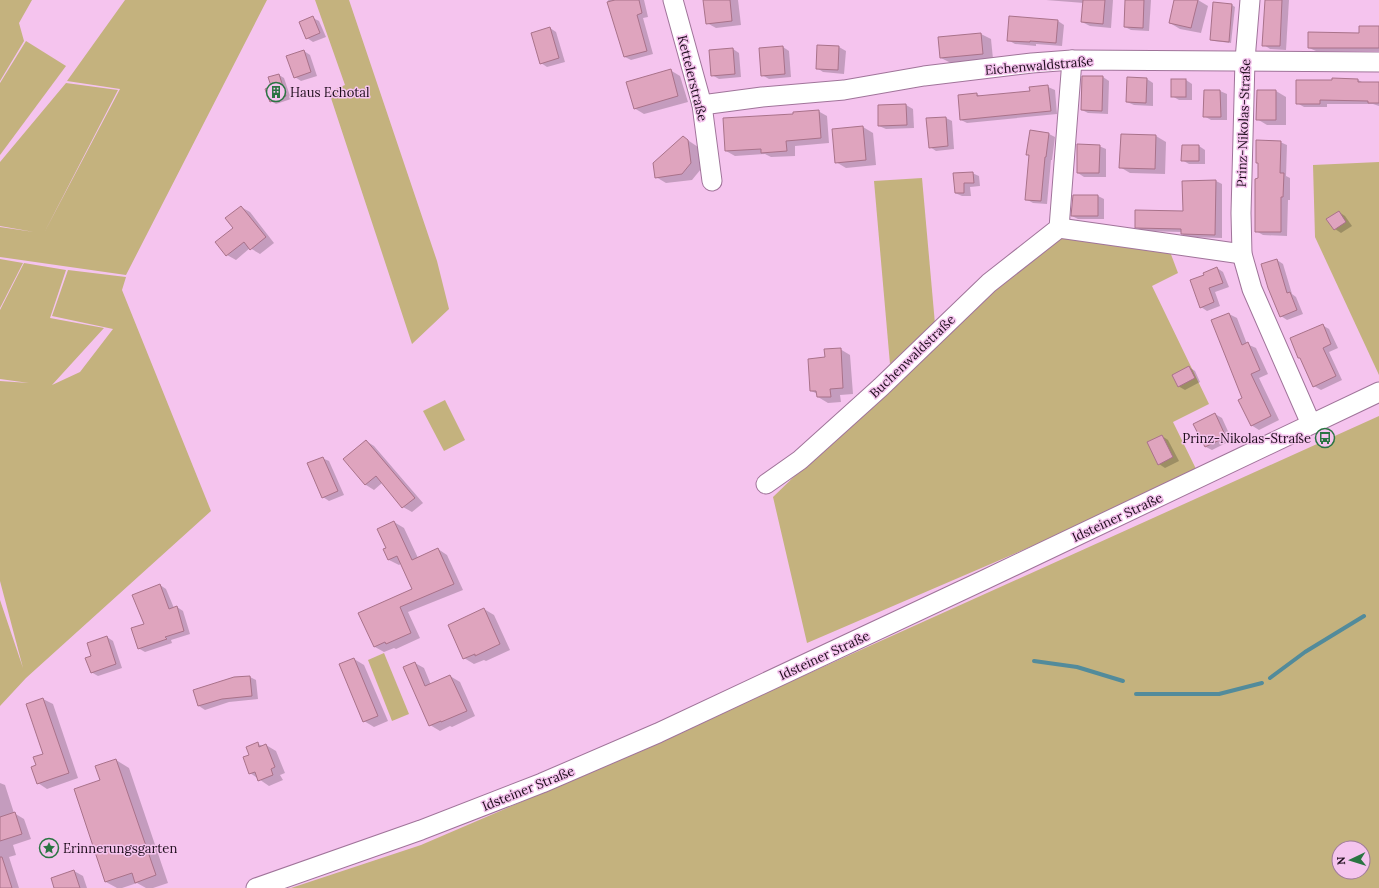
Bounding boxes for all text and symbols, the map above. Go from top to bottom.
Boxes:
street label: Kettelerstraße [674,33,711,123]
street label: Eichenwaldstraße [984,52,1094,79]
street label: Prinz-Nikolas-Straße [1233,58,1254,188]
building icon: Haus Echotal [265,81,287,103]
place label: Haus Echotal [290,84,370,101]
street label: Buchenwaldstraße [866,311,959,402]
bus stop icon: Prinz-Nikolas-Straße [1314,427,1336,449]
place label: Prinz-Nikolas-Straße [1182,430,1311,447]
street label: Idsteiner Straße [1069,489,1165,546]
street label: Idsteiner Straße [776,627,872,684]
street label: Idsteiner Straße [480,762,577,815]
place icon: Erinnerungsgarten [38,837,60,859]
place label: Erinnerungsgarten [63,840,177,857]
north arrow [1331,840,1371,880]
text: N [1334,855,1348,865]

